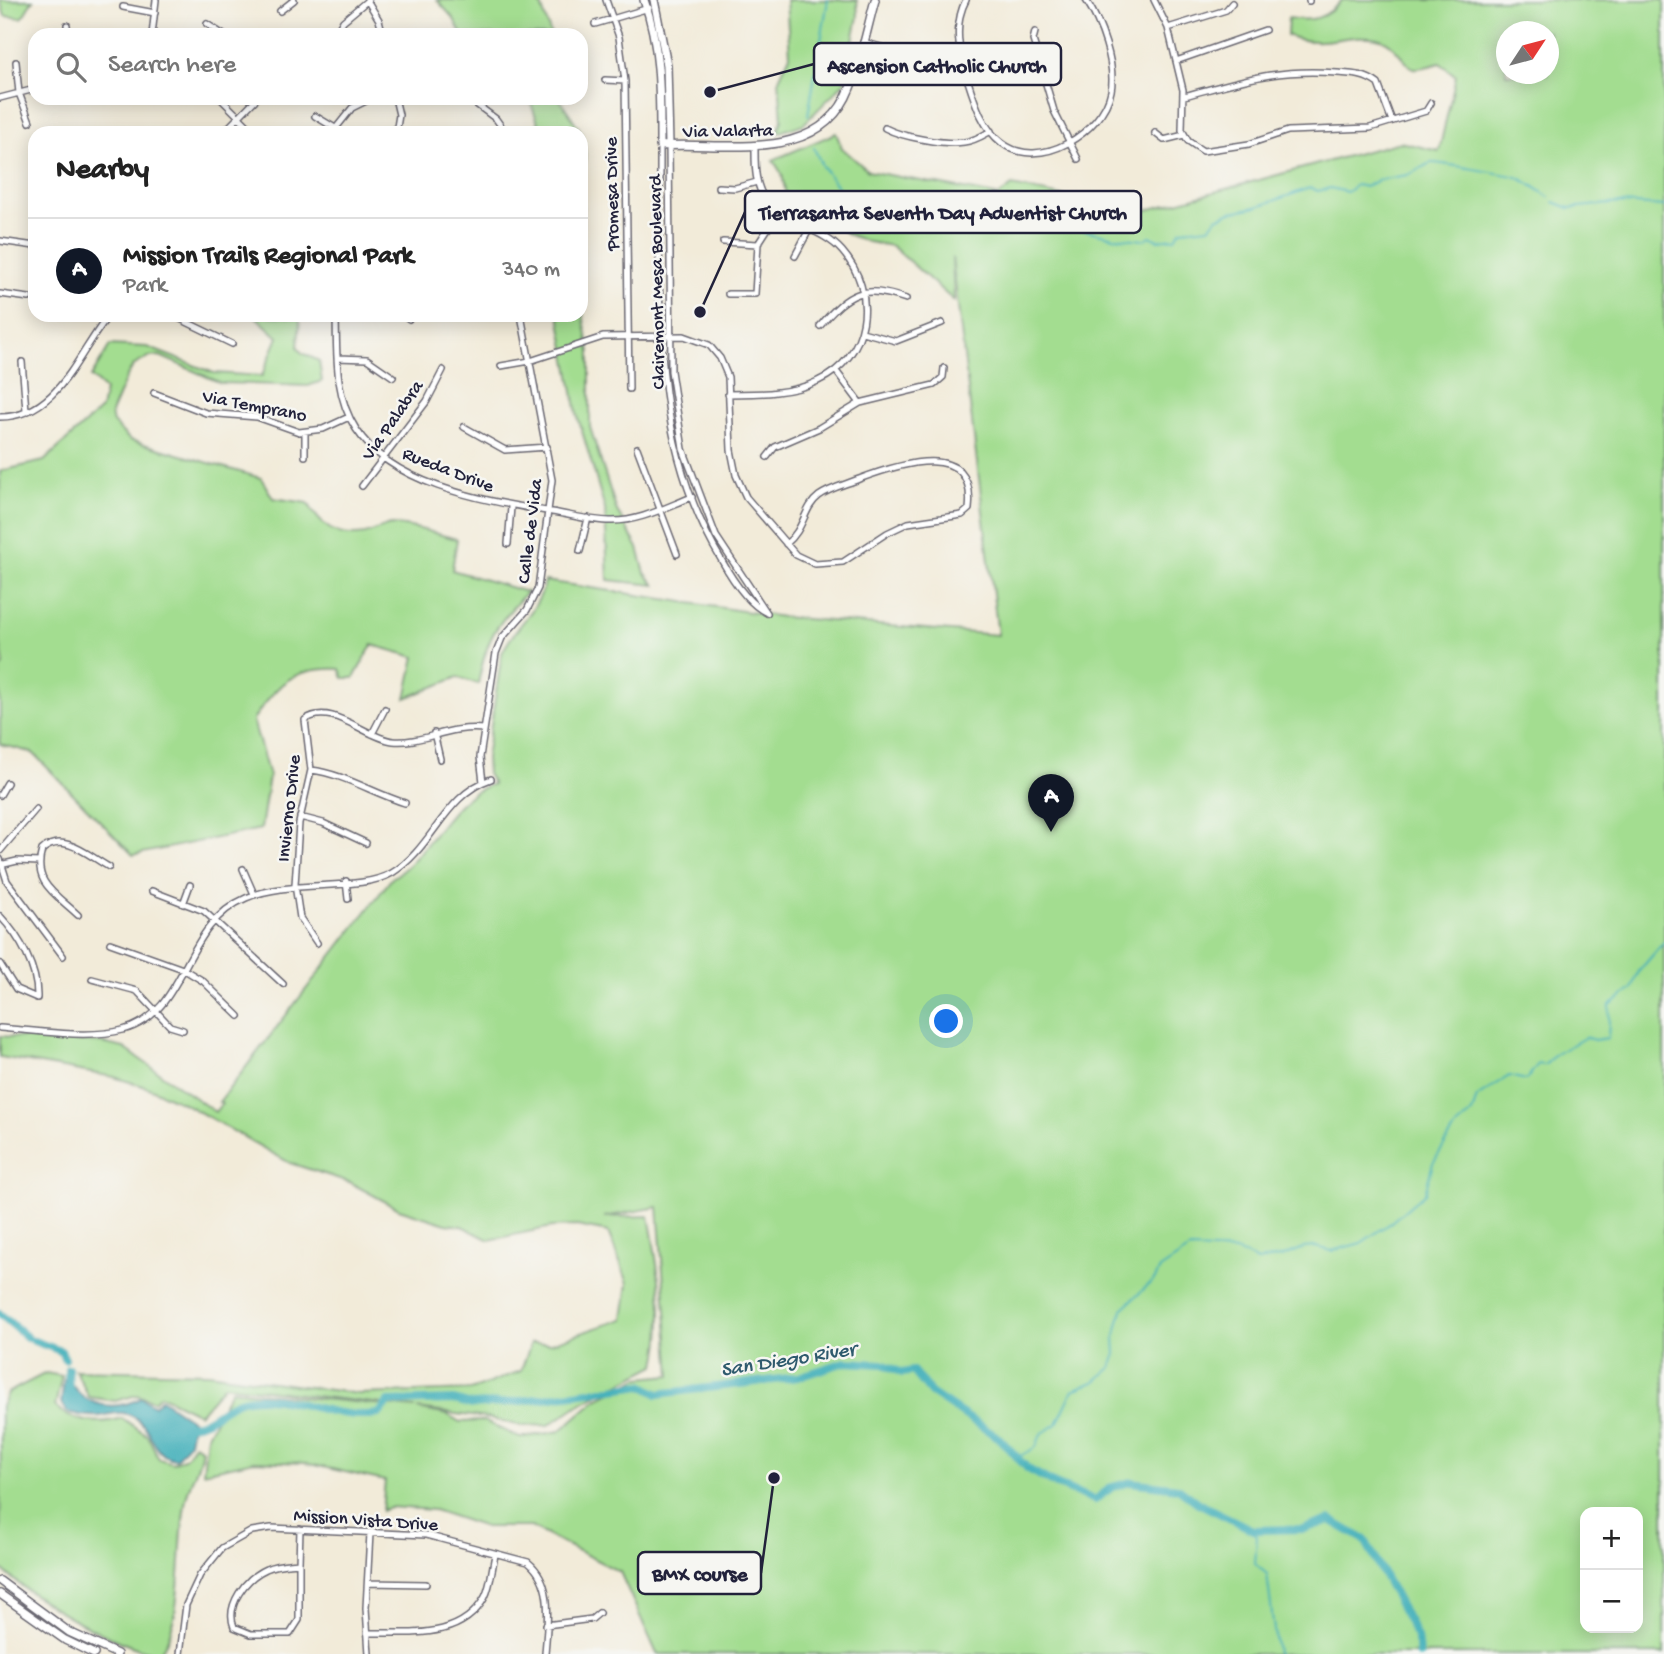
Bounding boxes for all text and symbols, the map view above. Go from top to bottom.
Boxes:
north arrow [1496,21,1559,84]
search box [28,28,588,105]
callout: Ascension Catholic Church [814,43,1061,85]
icon: search [52,48,90,86]
text: Search here [108,51,236,82]
text: Ascension Catholic Church [826,56,1048,81]
street label: Via Valarta [682,120,775,145]
street label: Promesa Drive [601,137,626,252]
text: Nearby [56,154,149,189]
street label: Clairemont Mesa Boulevard [645,173,672,389]
callout: Tierrasanta Seventh Day Adventist Church [745,191,1141,233]
text: Tierrasanta Seventh Day Adventist Church [757,203,1128,228]
text: Mission Trails Regional Park [123,242,413,273]
text: A [72,257,86,284]
text: 340 m [502,257,560,284]
text: Park [123,273,167,300]
street label: Via Palabra [357,375,431,466]
street label: Via Temprano [199,386,309,429]
street label: Rueda Drive [399,443,497,499]
street label: Calle de Vida [514,476,549,585]
street label: Invierno Drive [273,754,308,863]
pin: A [1028,774,1074,832]
your location [929,1004,963,1038]
water label: San Diego River [719,1338,862,1384]
street label: Mission Vista Drive [293,1505,439,1538]
map controls [1580,1507,1643,1633]
button: + [1580,1507,1643,1570]
callout: BMX course [638,1552,761,1594]
text: BMX course [651,1564,749,1589]
button: − [1580,1570,1643,1633]

